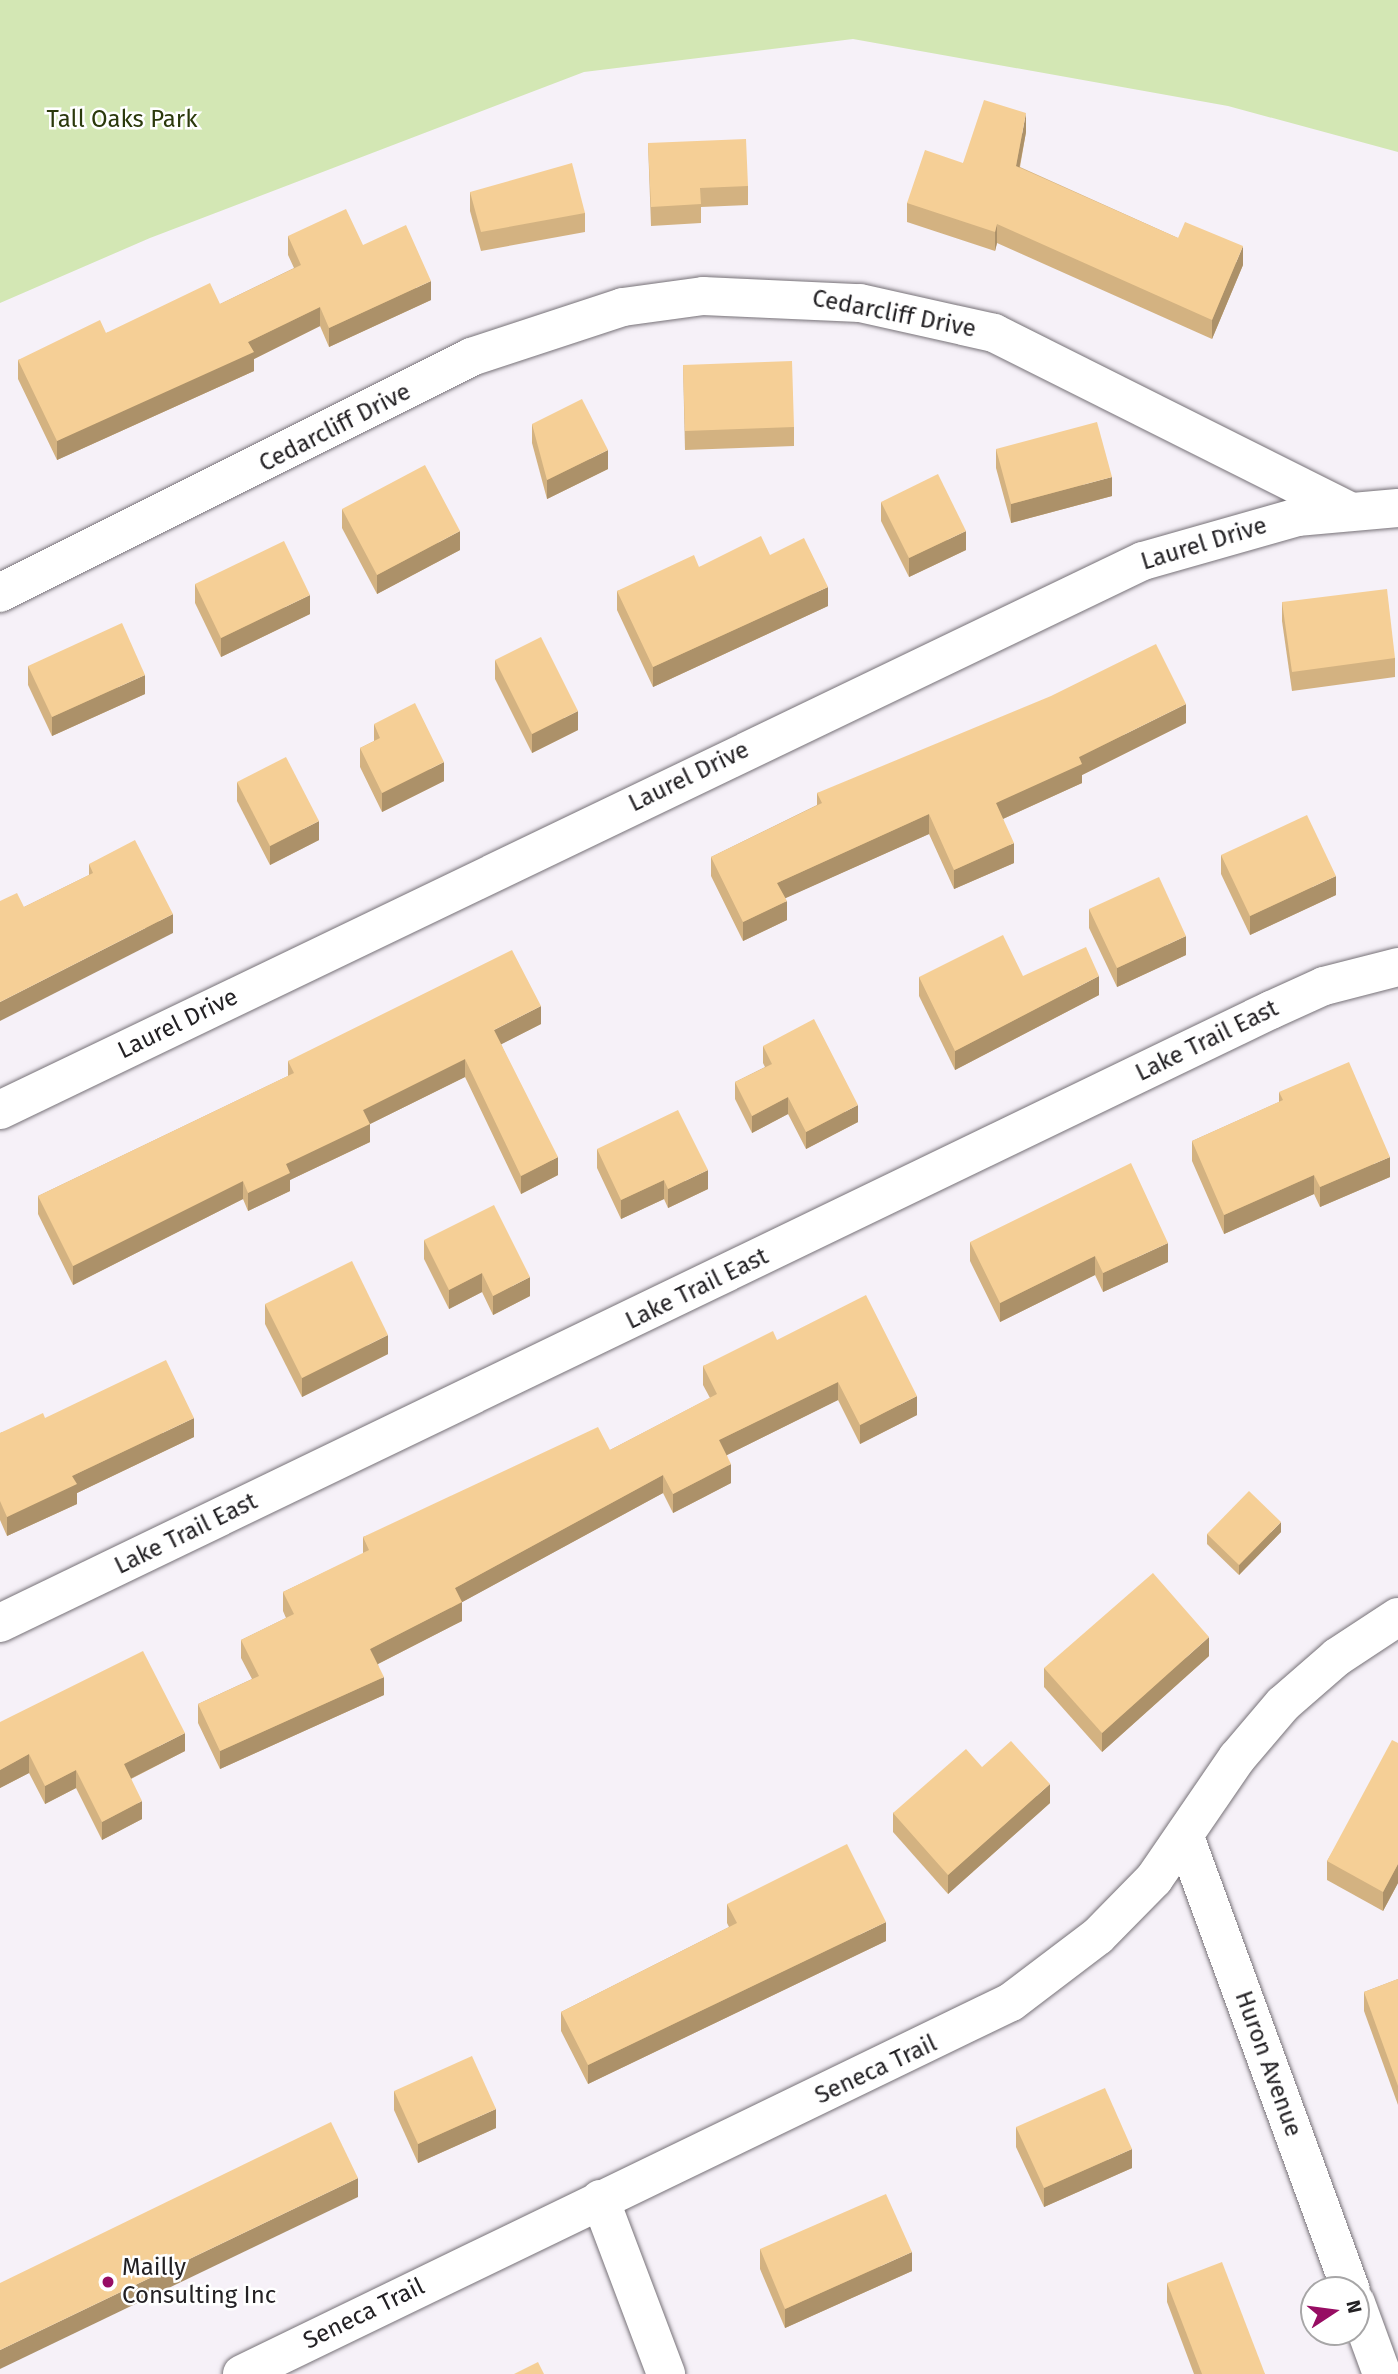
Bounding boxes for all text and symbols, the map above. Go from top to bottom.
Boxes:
park label: Tall Oaks Park [47,106,197,134]
street label: Cedarcliff Drive [810,284,978,344]
street label: Cedarcliff Drive [255,377,415,479]
street label: Laurel Drive [1138,511,1270,577]
street label: Laurel Drive [624,736,754,818]
street label: Laurel Drive [113,983,243,1065]
street label: Lake Trail East [1131,994,1283,1088]
street label: Lake Trail East [621,1242,773,1336]
street label: Lake Trail East [110,1487,262,1581]
street label: Huron Avenue [1228,1987,1308,2141]
street label: Seneca Trail [811,2029,941,2111]
place label: Mailly Consulting Inc [122,2254,276,2310]
street label: Seneca Trail [299,2272,429,2356]
marker: Mailly Consulting Inc [100,2274,116,2290]
north arrow [1300,2276,1370,2346]
text: N [1341,2298,1367,2315]

